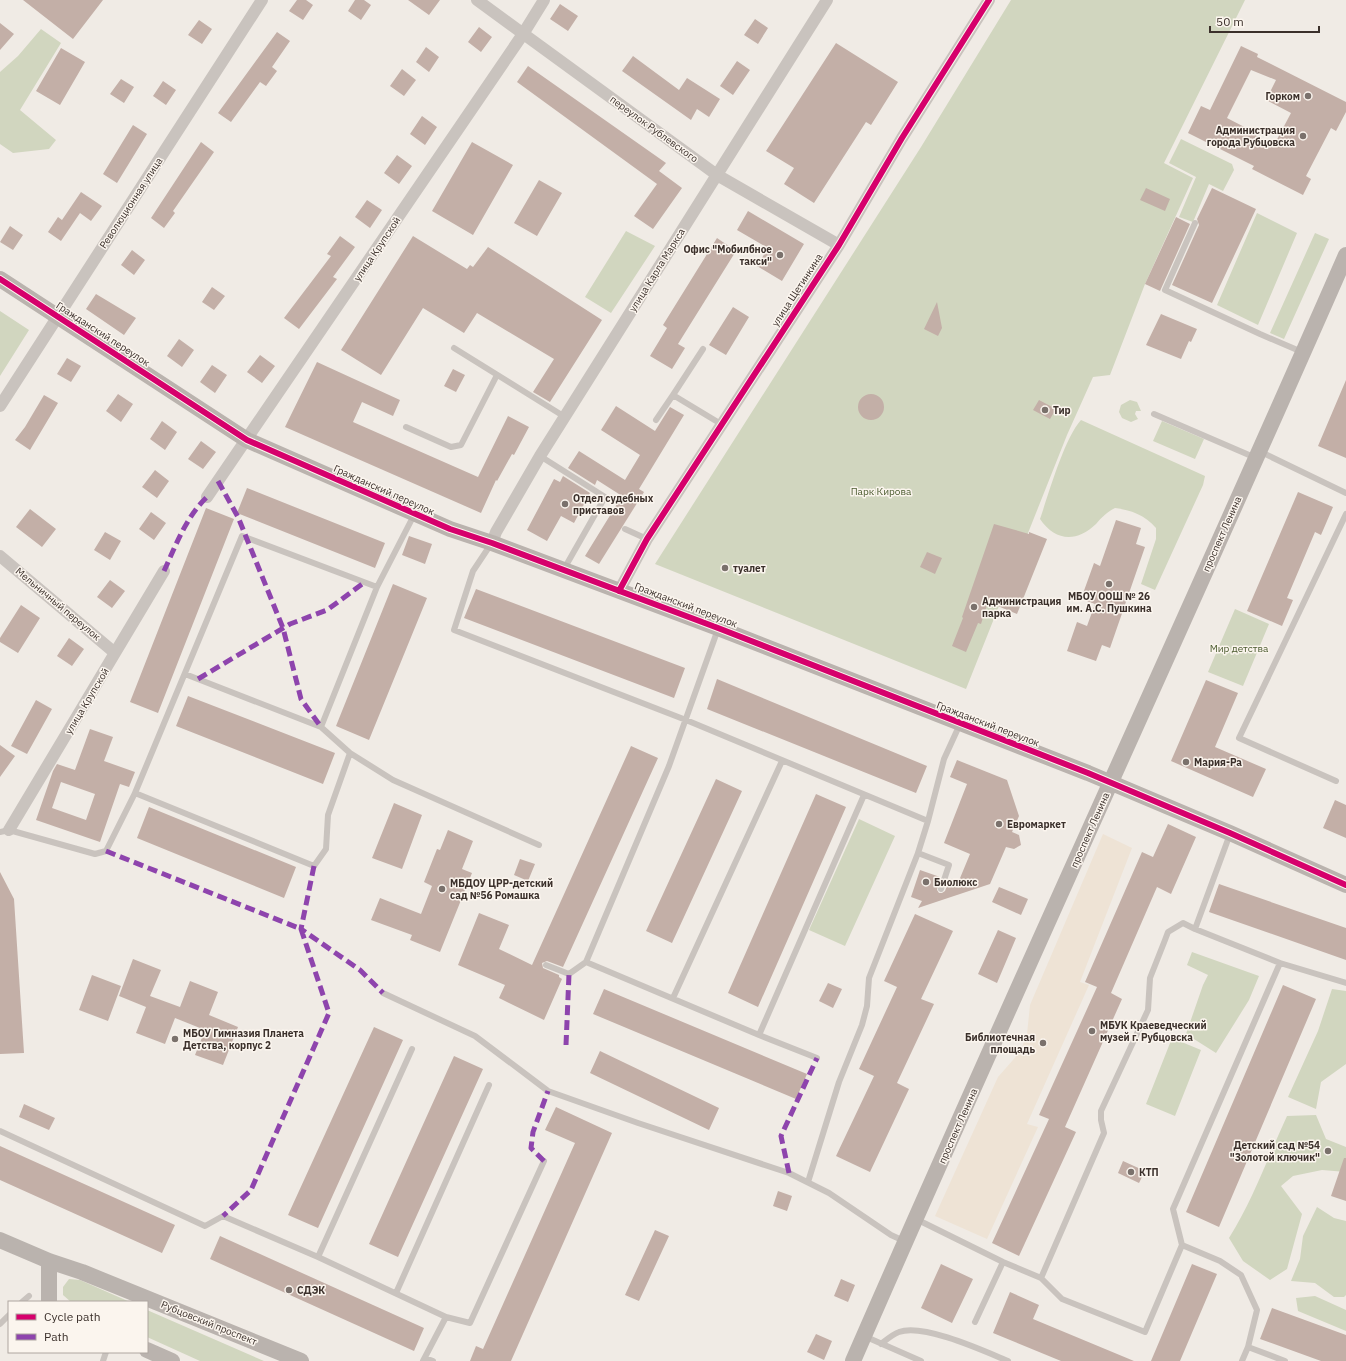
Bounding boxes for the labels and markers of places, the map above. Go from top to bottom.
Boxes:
place label: Горком [1266,90,1300,103]
marker: Горком [1303,91,1313,101]
place label: Администрация города Рубцовска [1207,124,1295,149]
marker: Администрация города Рубцовска [1298,131,1308,141]
place label: Офис "Мобилбное такси" [683,243,772,268]
marker: Офис "Мобилбное такси" [775,250,785,260]
place label: Тир [1053,404,1071,417]
marker: Тир [1040,405,1050,415]
place label: Отдел судебных приставов [573,492,654,517]
marker: Отдел судебных приставов [560,499,570,509]
place label: туалет [733,562,766,575]
marker: туалет [720,563,730,573]
marker: МБОУ ООШ № 26 им. А.С. Пушкина [1104,579,1114,589]
place label: МБОУ ООШ № 26 им. А.С. Пушкина [1066,590,1152,615]
place label: Администрация парка [982,595,1062,620]
marker: Администрация парка [969,602,979,612]
place label: Мария-Ра [1194,756,1242,769]
marker: Мария-Ра [1181,757,1191,767]
place label: Евромаркет [1007,818,1066,831]
marker: Евромаркет [994,819,1004,829]
place label: Биолюкс [934,876,978,889]
place label: МБДОУ ЦРР-детский сад №56 Ромашка [450,877,553,902]
marker: Биолюкс [921,877,931,887]
marker: МБДОУ ЦРР-детский сад №56 Ромашка [437,884,447,894]
place label: МБУК Краеведческий музей г. Рубцовска [1100,1019,1207,1044]
marker: МБУК Краеведческий музей г. Рубцовска [1087,1026,1097,1036]
place label: МБОУ Гимназия Планета Детства, корпус 2 [183,1027,304,1052]
place label: Библиотечная площадь [965,1031,1035,1056]
marker: МБОУ Гимназия Планета Детства, корпус 2 [170,1034,180,1044]
marker: Библиотечная площадь [1038,1038,1048,1048]
place label: Детский сад №54 "Золотой ключик" [1230,1139,1320,1164]
marker: Детский сад №54 "Золотой ключик" [1323,1146,1333,1156]
place label: КТП [1139,1166,1159,1179]
marker: КТП [1126,1167,1136,1177]
place label: СДЭК [297,1284,325,1297]
marker: СДЭК [284,1285,294,1295]

